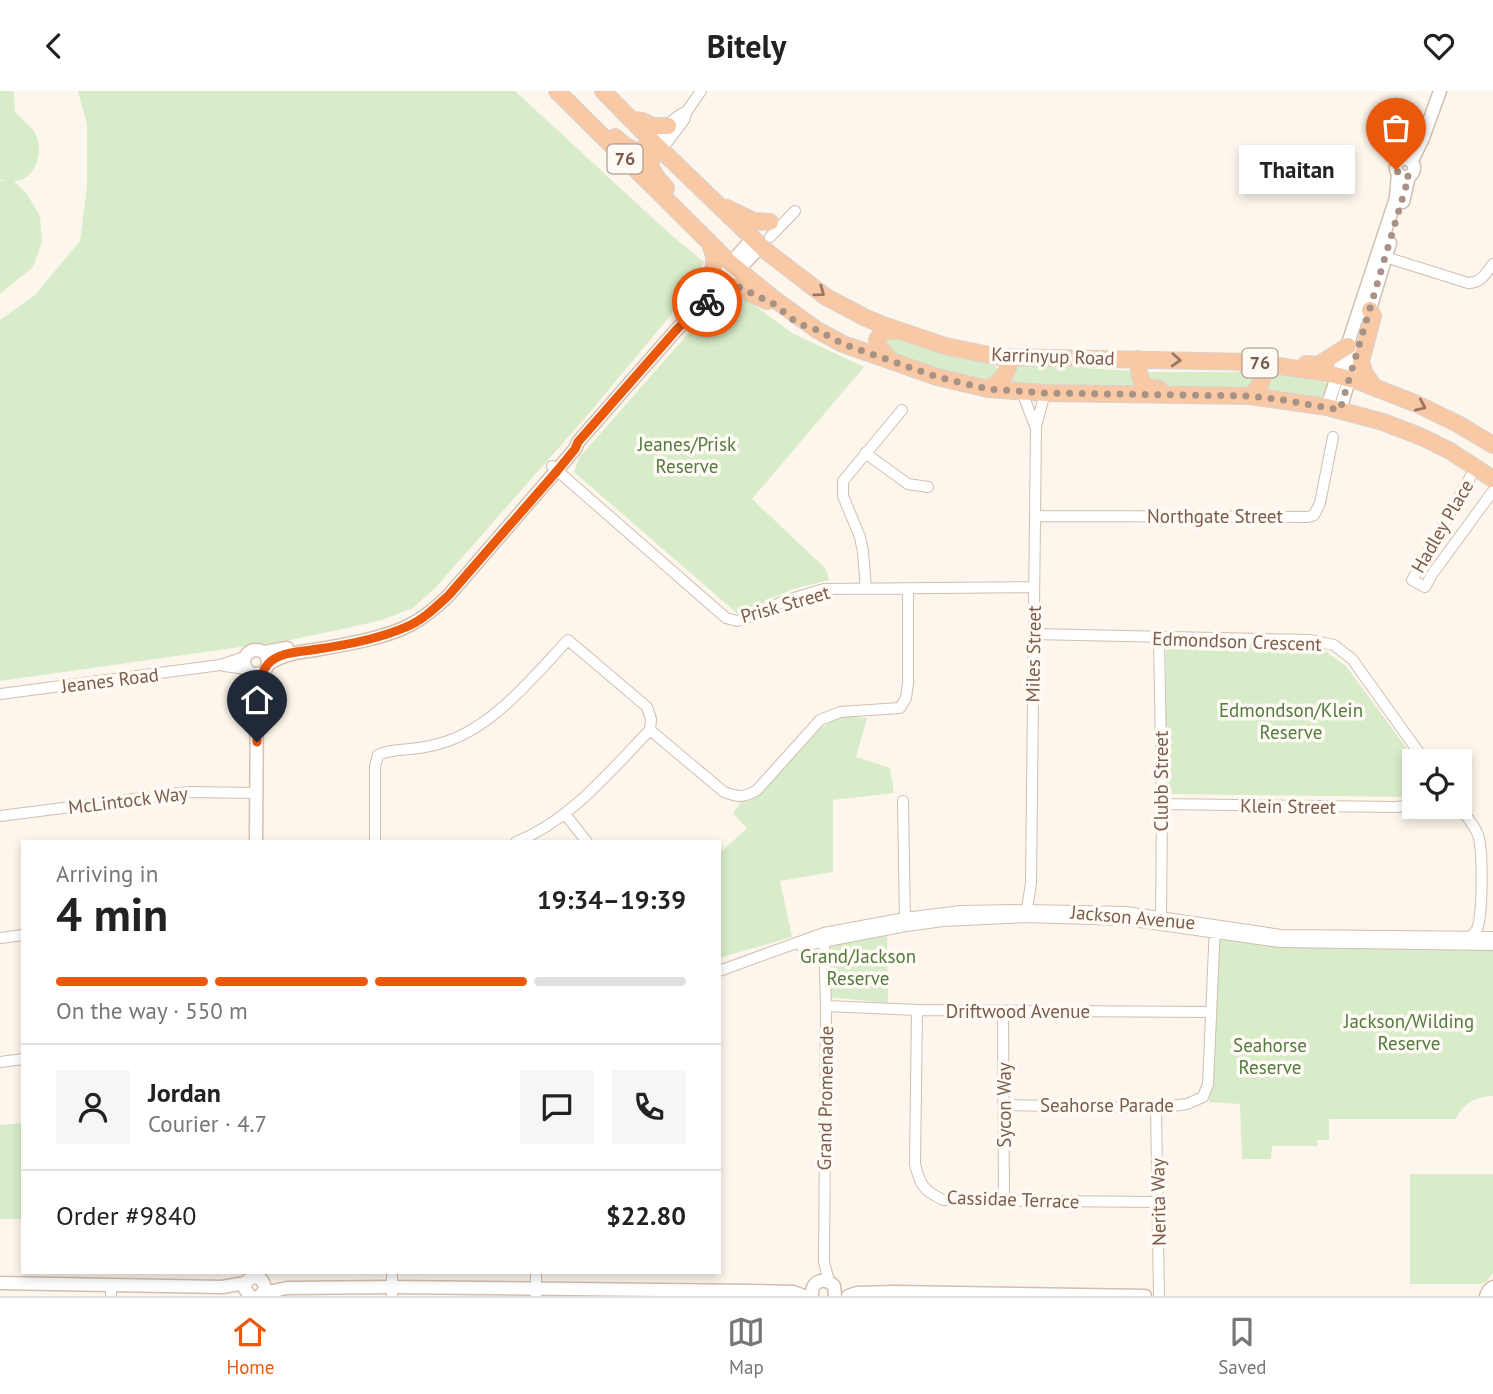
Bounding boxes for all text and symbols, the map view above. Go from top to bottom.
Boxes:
text: Bitely [707,25,786,67]
icon: back [35,27,73,65]
icon: heart [1420,27,1458,65]
pin [1366,98,1426,170]
icon: bag [1377,109,1415,147]
road number: 76 [608,145,642,173]
callout: Thaitan [1238,146,1354,195]
text: Thaitan [1259,155,1335,184]
courier [672,267,742,337]
icon: bike [688,283,726,321]
one-way arrow [812,284,825,296]
street label: Karrinyup Road [991,342,1115,370]
road number: 76 [1242,349,1278,377]
one-way arrow [1171,352,1182,367]
one-way arrow [1414,398,1426,412]
park label: Jeanes/Prisk Reserve [637,432,736,478]
street label: Hadley Place [1406,475,1478,577]
street label: Northgate Street [1147,504,1284,528]
street label: Prisk Street [738,580,833,628]
street label: Miles Street [1020,605,1046,703]
street label: Edmondson Crescent [1152,626,1323,656]
street label: Jeanes Road [59,662,160,698]
pin [227,670,287,742]
icon: home [238,681,276,719]
park label: Edmondson/Klein Reserve [1219,698,1363,744]
street label: Clubb Street [1149,730,1173,831]
map controls [1402,749,1472,819]
button: locate [1402,749,1472,819]
street label: McLintock Way [67,781,189,819]
street label: Klein Street [1240,793,1337,819]
text: Arriving in [56,859,158,888]
text: 19:34–19:39 [537,883,686,916]
text: 4 min [56,884,168,944]
street label: Jackson Avenue [1069,900,1196,934]
park label: Grand/Jackson Reserve [800,944,916,990]
text: On the way · 550 m [56,996,248,1025]
street label: Driftwood Avenue [946,999,1090,1023]
park label: Jackson/Wilding Reserve [1343,1009,1474,1055]
street label: Grand Promenade [812,1026,838,1170]
park label: Seahorse Reserve [1233,1033,1307,1079]
street label: Sycon Way [992,1062,1016,1148]
button: person [56,1070,130,1144]
button: chat [520,1070,594,1144]
button: phone [612,1070,686,1144]
text: Jordan [148,1076,221,1109]
street label: Seahorse Parade [1040,1093,1174,1117]
text: Courier · 4.7 [148,1109,267,1138]
street label: Nerita Way [1145,1158,1171,1246]
street label: Cassidae Terrace [946,1185,1080,1213]
text: Order #9840 [56,1199,196,1232]
text: $22.80 [606,1199,686,1232]
tab: Home [226,1313,274,1379]
tab: Map [727,1313,765,1379]
tab: Saved [1218,1313,1267,1379]

